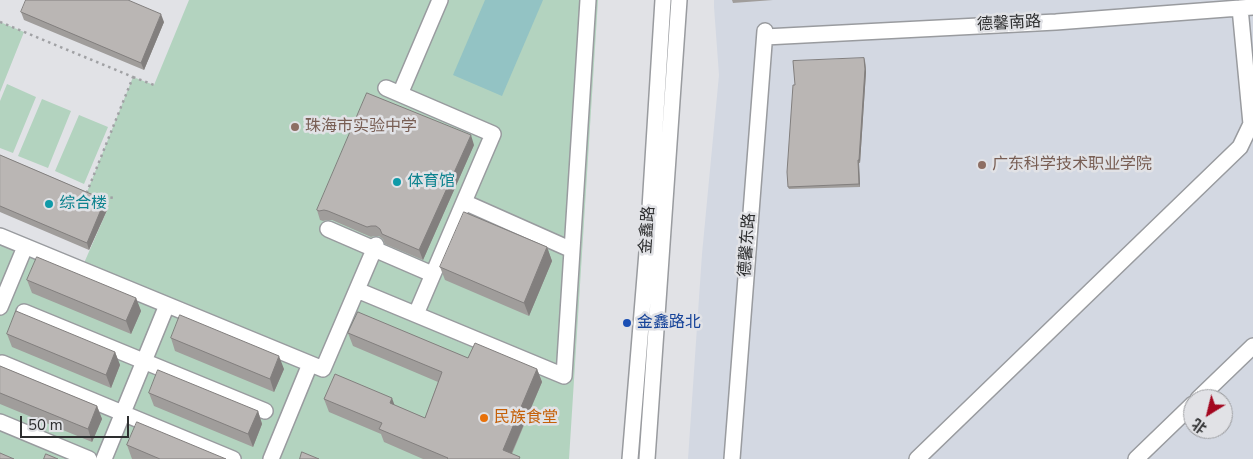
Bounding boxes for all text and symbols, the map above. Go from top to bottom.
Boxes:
street label: 德馨南路 [977,13,1041,35]
place label: 珠海市实验中学 [305,117,417,137]
marker: 珠海市实验中学 [289,121,301,133]
place label: 广东科学技术职业学院 [992,155,1152,175]
marker: 广东科学技术职业学院 [976,159,988,171]
place label: 体育馆 [407,172,455,192]
marker: 体育馆 [391,176,403,188]
place label: 综合楼 [59,194,107,214]
marker: 综合楼 [43,198,55,210]
street label: 金鑫路 [637,205,659,255]
street label: 德馨东路 [736,212,760,278]
place label: 金鑫路北 [637,313,701,333]
marker: 金鑫路北 [621,317,633,329]
north arrow [1183,389,1233,439]
scale bar [22,406,131,438]
place label: 民族食堂 [494,408,558,428]
marker: 民族食堂 [478,412,490,424]
text: 北 [1188,414,1211,438]
text: 50 m [28,415,63,435]

